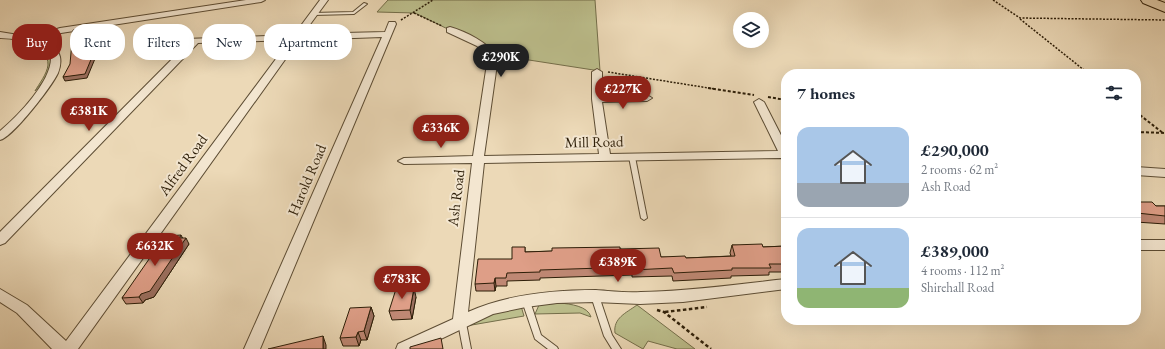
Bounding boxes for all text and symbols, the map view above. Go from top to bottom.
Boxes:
map controls [733,12,769,48]
button: layers [733,12,769,48]
chip: Buy [12,24,62,60]
chip: Rent [70,24,125,60]
chip: Filters [133,24,194,60]
chip: New [202,24,256,60]
chip: Apartment [264,24,352,60]
pin: £290K [473,44,529,78]
text: £290K [482,48,520,65]
pin: £227K [595,76,651,110]
text: £227K [604,80,642,97]
text: 7 homes [797,82,855,104]
icon: filters [1103,82,1125,104]
pin: £381K [61,98,117,132]
text: £381K [70,102,108,119]
pin: £336K [413,115,469,149]
text: £336K [422,119,460,136]
street label: Alfred Road [153,130,212,200]
street label: Mill Road [564,131,624,152]
text: £290,000 [921,139,989,161]
street label: Harold Road [283,141,330,218]
icon: home [829,143,877,191]
text: 2 rooms · 62 m² [921,161,998,178]
street label: Ash Road [442,168,468,229]
text: Ash Road [921,178,971,195]
pin: £632K [127,233,183,267]
text: £632K [136,237,174,254]
text: £389,000 [921,240,989,262]
icon: home [829,244,877,292]
pin: £389K [590,249,646,283]
text: £389K [599,253,637,270]
text: 4 rooms · 112 m² [921,262,1005,279]
pin: £783K [374,266,430,300]
text: £783K [383,270,421,287]
text: Shirehall Road [921,279,994,296]

